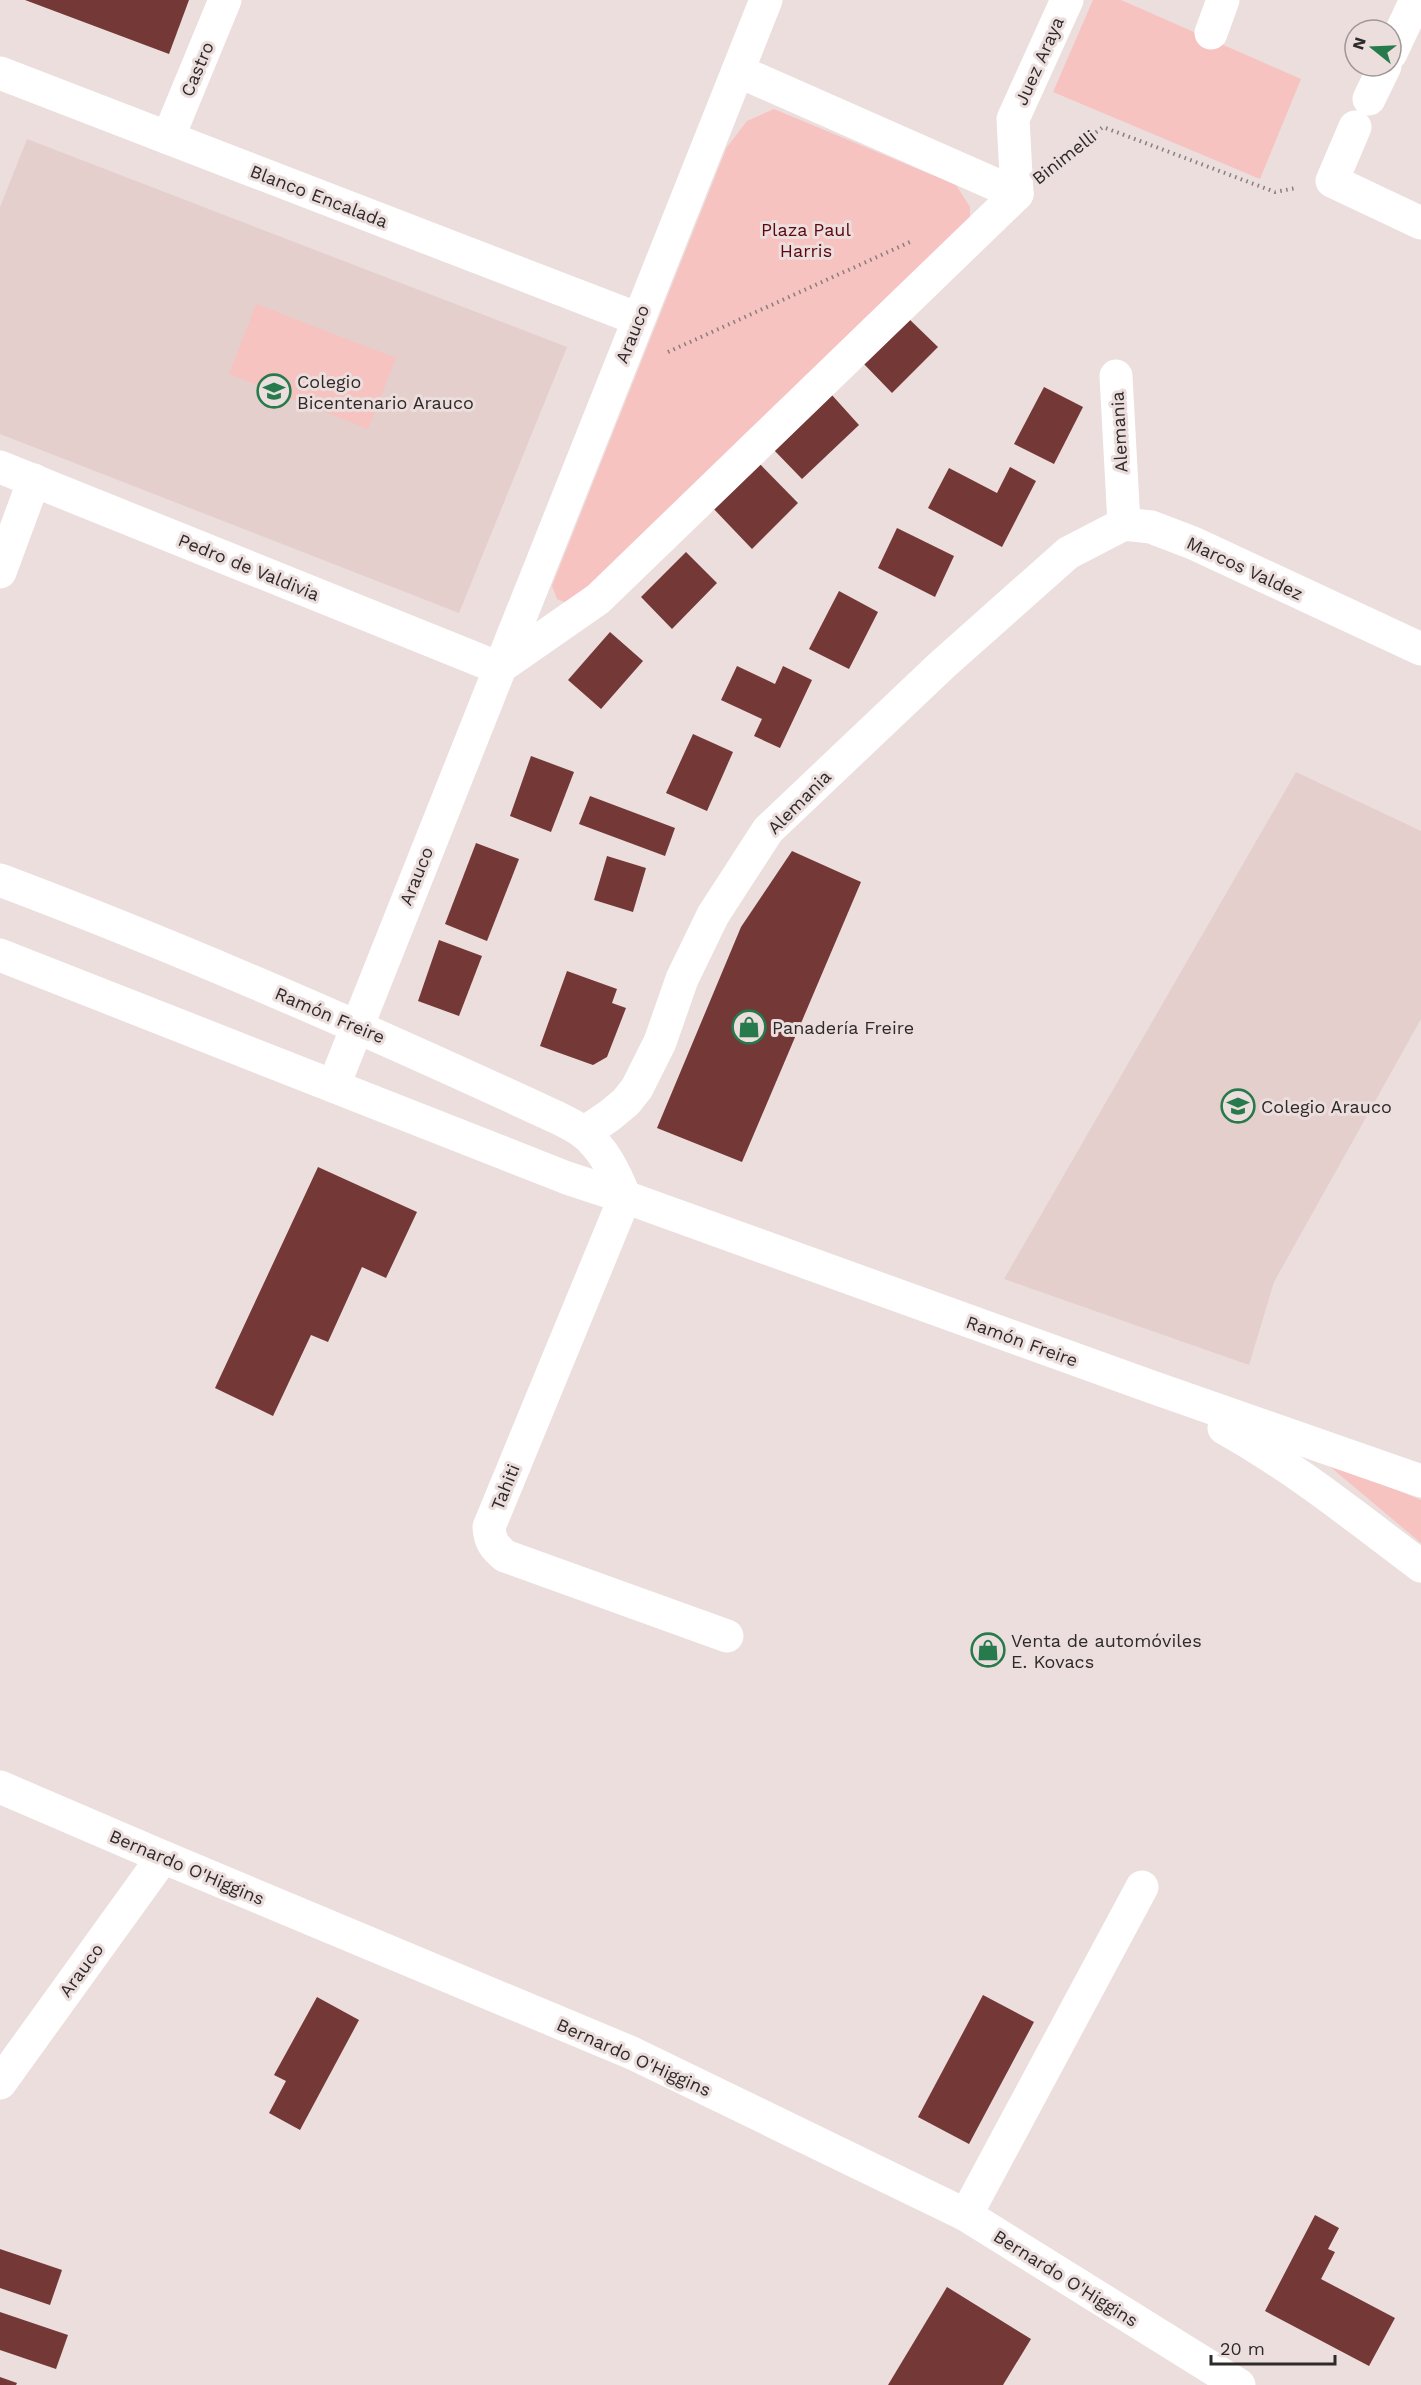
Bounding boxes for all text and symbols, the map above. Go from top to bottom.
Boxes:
street label: Juez Araya [1010,14,1068,108]
north arrow [1343,18,1403,78]
text: N [1348,35,1370,52]
street label: Castro [176,38,218,100]
street label: Binimelli [1028,125,1100,189]
street label: Blanco Encalada [247,160,391,232]
park label: Plaza Paul Harris [761,219,851,261]
street label: Arauco [611,302,653,366]
place label: Colegio Bicentenario Arauco [297,371,474,413]
school or university icon: Colegio Bicentenario Arauco [256,373,292,409]
street label: Alemania [1106,391,1132,473]
street label: Pedro de Valdivia [175,529,323,605]
street label: Marcos Valdez [1183,532,1307,604]
street label: Alemania [763,766,835,838]
street label: Arauco [395,844,437,908]
street label: Ramón Freire [272,982,388,1048]
shop icon: Panadería Freire [731,1009,767,1045]
place label: Panadería Freire [772,1017,914,1038]
school or university icon: Colegio Arauco [1220,1088,1256,1124]
place label: Colegio Arauco [1261,1096,1392,1117]
street label: Ramón Freire [963,1311,1081,1371]
street label: Tahiti [486,1461,524,1513]
place label: Venta de automóviles E. Kovacs [1011,1630,1202,1672]
shop icon: Venta de automóviles E. Kovacs [970,1632,1006,1668]
street label: Bernardo O'Higgins [106,1825,268,1909]
street label: Arauco [55,1939,107,2001]
street label: Bernardo O'Higgins [554,2014,714,2100]
street label: Bernardo O'Higgins [990,2225,1142,2331]
scale bar [1211,2328,1336,2366]
text: 20 m [1220,2338,1265,2359]

